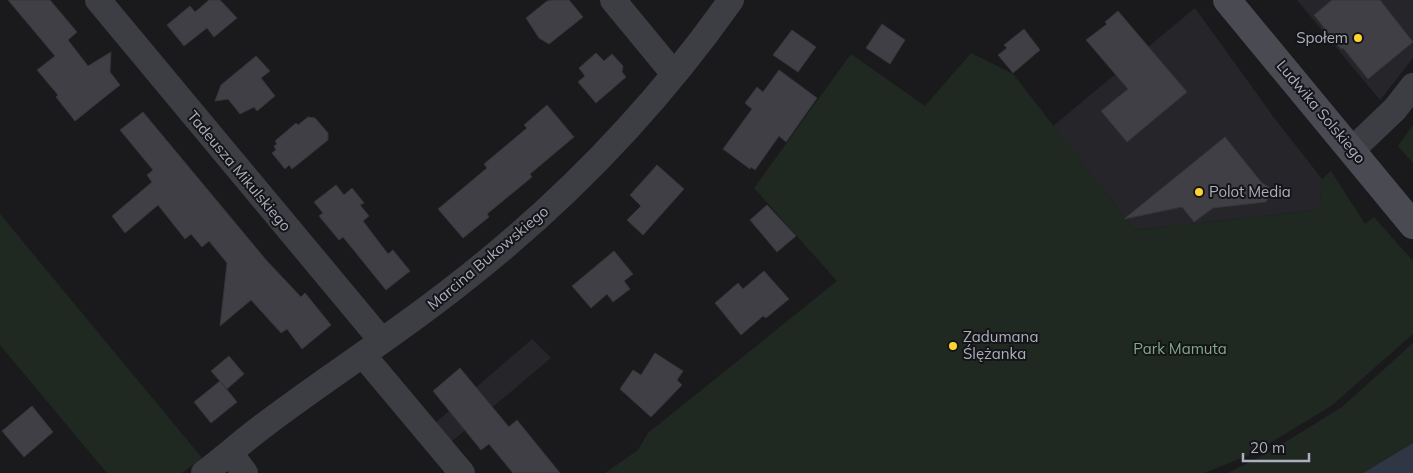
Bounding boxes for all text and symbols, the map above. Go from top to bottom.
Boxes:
place label: Społem [1296,28,1348,47]
marker: Społem [1352,32,1364,44]
street label: Ludwika Solskiego [1273,56,1370,167]
street label: Tadeusza Mikulskiego [183,106,295,235]
place label: Polot Media [1209,182,1291,201]
marker: Polot Media [1193,186,1205,198]
street label: Marcina Bukowskiego [423,201,552,314]
place label: Zadumana Ślężanka [963,327,1038,363]
park label: Park Mamuta [1133,339,1227,358]
marker: Zadumana Ślężanka [947,340,959,352]
scale bar [1243,430,1309,462]
text: 20 m [1250,438,1285,457]

